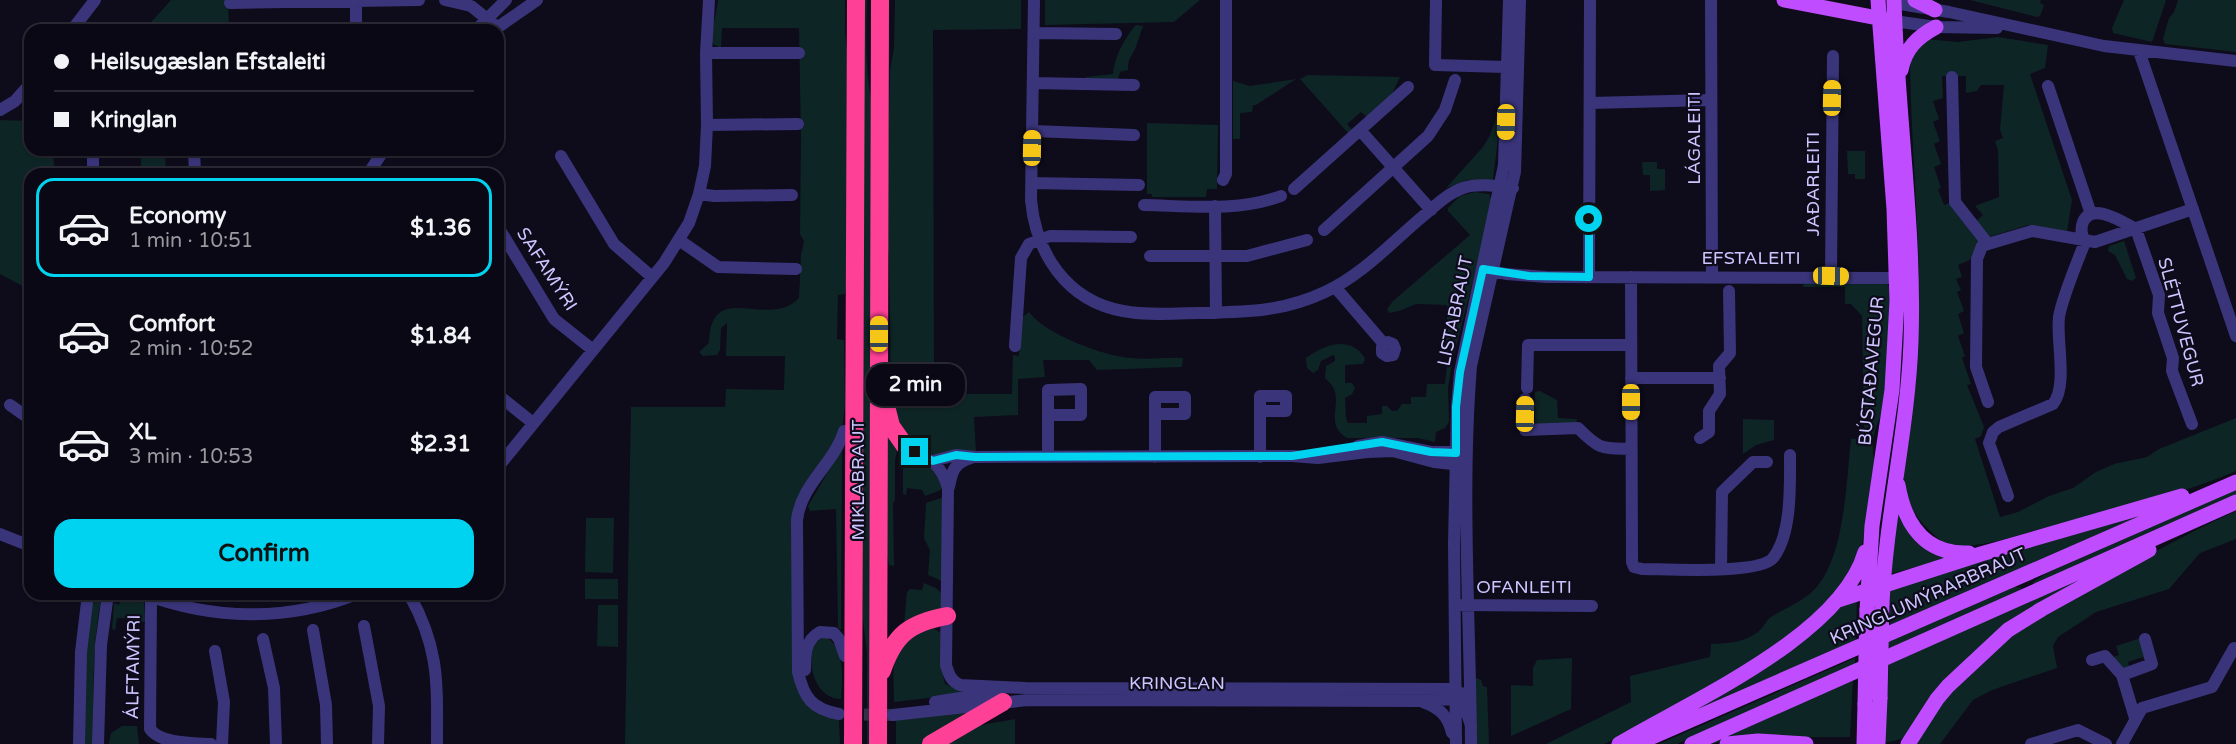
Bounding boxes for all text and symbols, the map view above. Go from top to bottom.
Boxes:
text: Heilsugæslan Efstaleiti [90,49,326,75]
car [1823,80,1841,116]
street label: LÁGALEITI [1683,91,1705,185]
car [1497,104,1515,140]
text: Kringlan [90,107,177,133]
car [1023,130,1041,166]
street label: JAÐARLEITI [1802,132,1824,236]
icon: car [57,201,111,255]
text: Economy [129,203,226,229]
route start [1575,205,1602,232]
text: $1.36 [410,215,471,241]
street label: SAFAMÝRI [512,223,582,315]
text: 1 min · 10:51 [129,229,253,253]
street label: EFSTALEITI [1701,247,1801,269]
street label: LISTABRAUT [1433,254,1477,368]
street label: SLÉTTUVEGUR [2153,255,2209,389]
car [1813,267,1849,285]
street label: BÚSTAÐAVEGUR [1854,295,1888,447]
icon: car [57,309,111,363]
text: Comfort [129,311,215,337]
car [870,316,888,352]
text: $1.84 [410,323,471,349]
text: 2 min · 10:52 [129,337,253,361]
callout: 2 min [866,365,964,407]
text: 2 min [889,373,942,397]
car [1622,384,1640,420]
car [1516,396,1534,432]
icon: car [57,417,111,471]
text: XL [129,419,156,445]
street label: MIKLABRAUT [847,419,869,541]
text: $2.31 [410,431,471,457]
route end [901,438,928,465]
text: 3 min · 10:53 [129,445,253,469]
button: Confirm [54,519,474,588]
street label: KRINGLUMÝRARBRAUT [1826,543,2030,649]
street label: OFANLEITI [1476,576,1572,598]
street label: ÁLFTAMÝRI [121,614,145,720]
street label: KRINGLAN [1129,672,1225,694]

